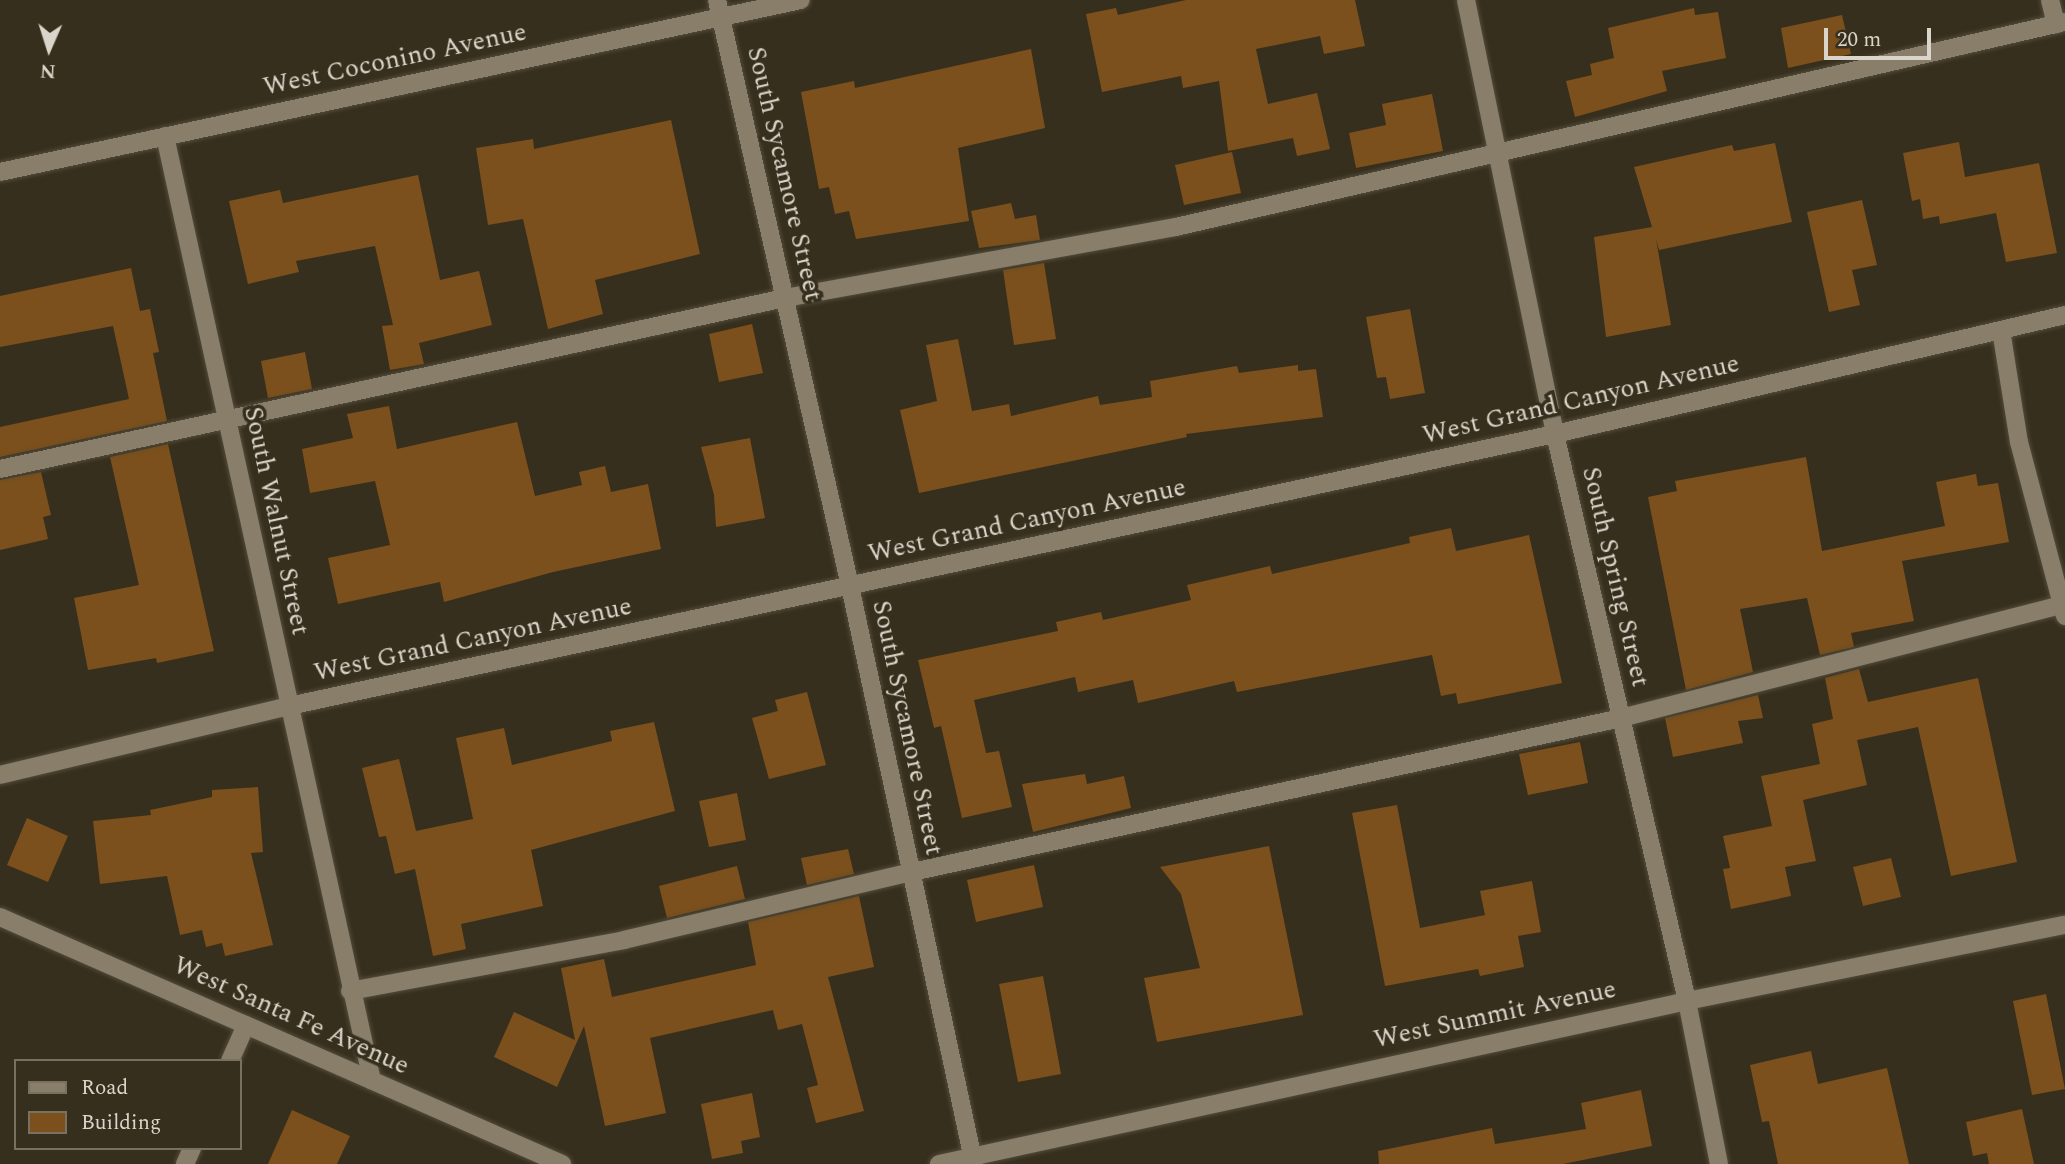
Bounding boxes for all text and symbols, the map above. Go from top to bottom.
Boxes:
north arrow [14,14,84,84]
scale bar [1827,14,1934,58]
street label: West Coconino Avenue [260,17,530,103]
text: 20 m [1837,24,1881,56]
street label: South Sycamore Street [740,44,828,304]
text: N [39,56,56,85]
street label: West Grand Canyon Avenue [1420,348,1742,452]
street label: South Walnut Street [237,404,315,638]
street label: South Spring Street [1575,464,1655,690]
street label: West Grand Canyon Avenue [865,472,1189,570]
street label: West Grand Canyon Avenue [311,591,635,689]
street label: South Sycamore Street [865,598,949,858]
street label: West Santa Fe Avenue [168,950,414,1082]
street label: West Summit Avenue [1371,974,1619,1056]
legend [14,1059,242,1150]
text: Road [81,1072,128,1104]
text: Building [81,1107,161,1139]

